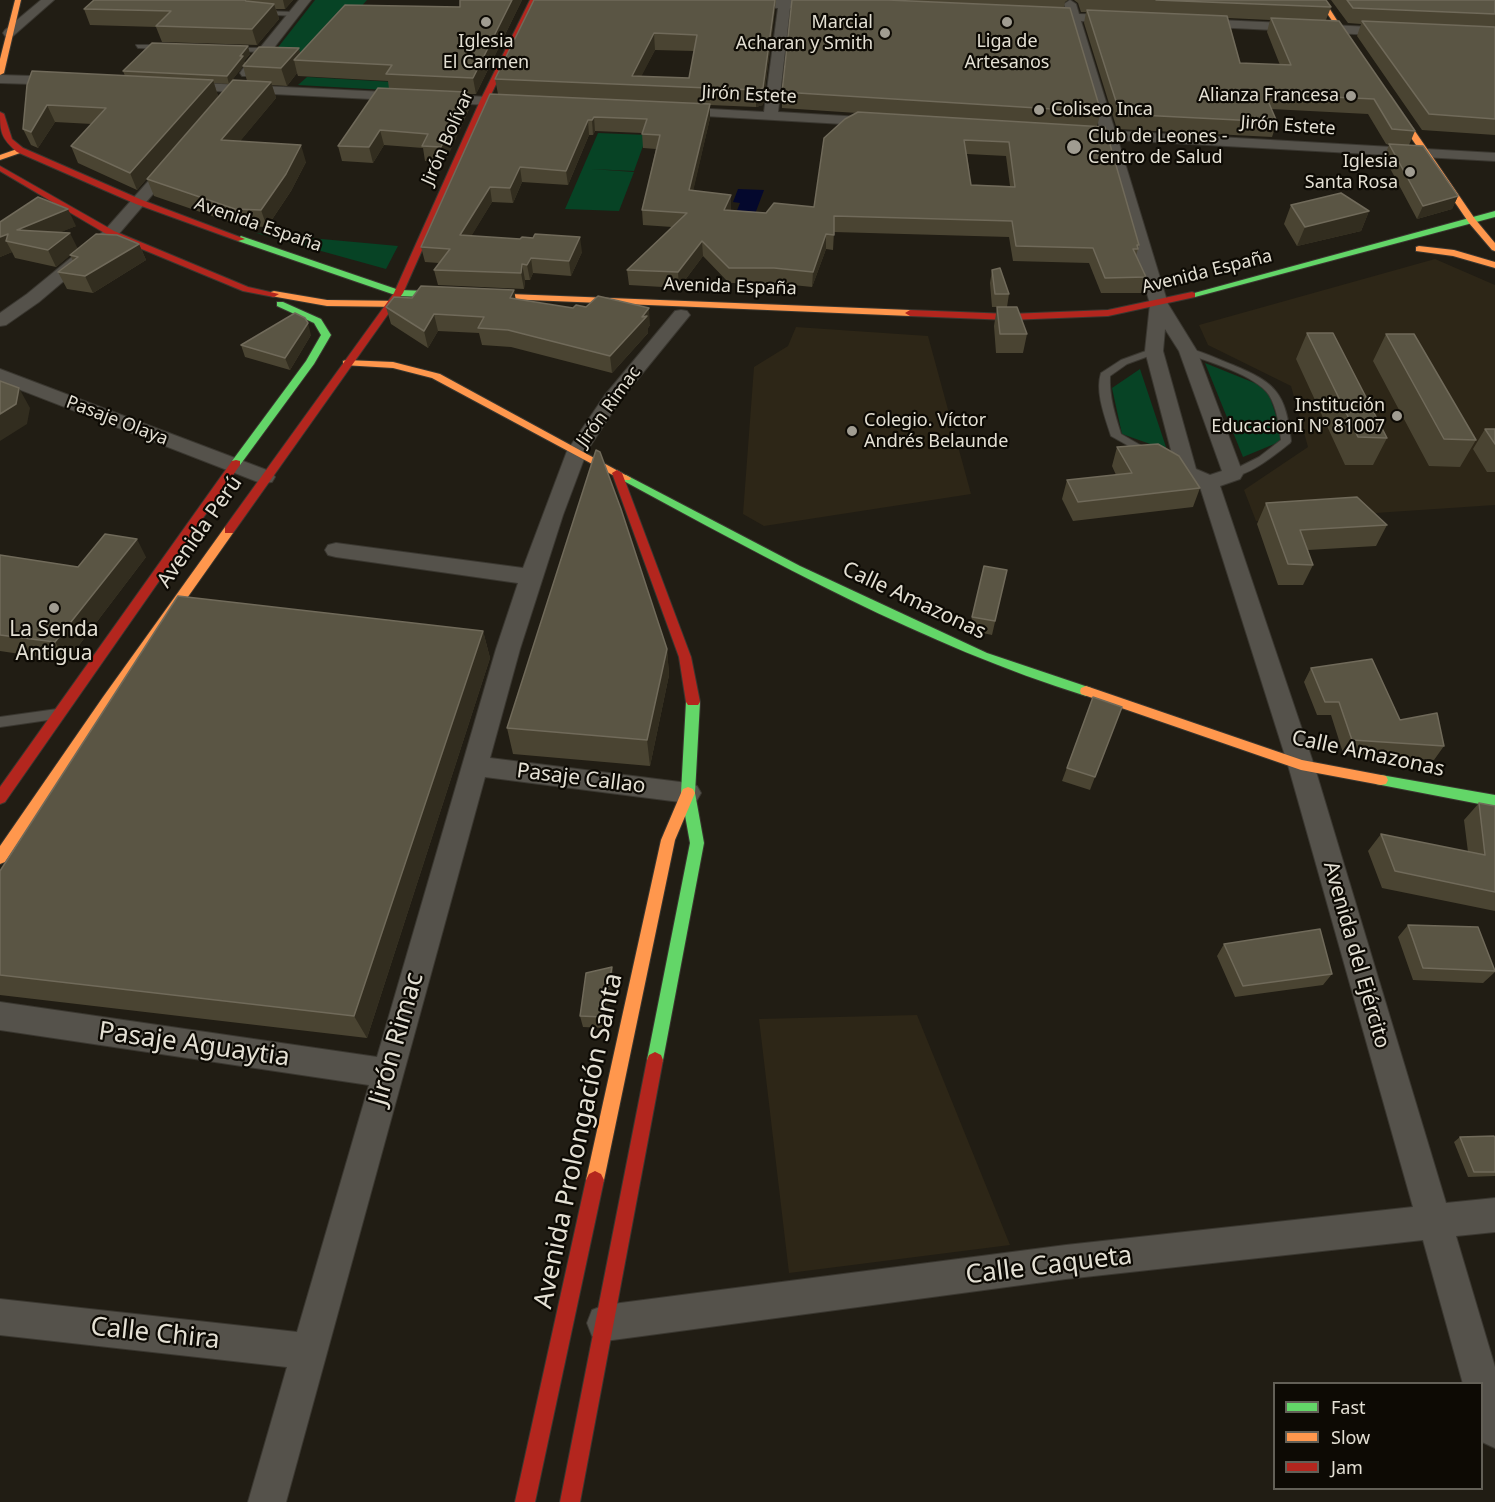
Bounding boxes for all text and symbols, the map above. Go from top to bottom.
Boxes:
place label: Marcial Acharan y Smith [736,12,873,54]
marker: Iglesia El Carmen [479,15,493,29]
marker: Liga de Artesanos [1000,15,1014,29]
marker: Marcial Acharan y Smith [878,26,892,40]
place label: Iglesia El Carmen [443,31,529,74]
place label: Liga de Artesanos [965,31,1049,74]
street label: Jirón Estete [701,82,797,108]
place label: Alianza Francesa [1199,85,1339,107]
street label: Jirón Bolívar [417,87,479,189]
marker: Alianza Francesa [1344,89,1358,103]
place label: Coliseo Inca [1051,99,1153,121]
marker: Coliseo Inca [1032,103,1046,117]
street label: Jirón Estete [1240,112,1336,140]
place label: Club de Leones - Centro de Salud [1088,126,1228,168]
marker: Club de Leones - Centro de Salud [1065,138,1083,156]
place label: Iglesia Santa Rosa [1305,151,1398,194]
marker: Iglesia Santa Rosa [1403,165,1417,179]
street label: Avenida España [191,193,325,257]
street label: Avenida España [1140,245,1274,299]
street label: Avenida España [663,274,797,300]
street label: Jirón Rimac [572,362,646,452]
street label: Pasaje Olaya [63,392,171,450]
place label: Institución EducacionI Nº 81007 [1211,395,1385,438]
marker: Institución EducacionI Nº 81007 [1390,409,1404,423]
place label: Colegio. Víctor Andrés Belaunde [864,410,1008,452]
marker: Colegio. Víctor Andrés Belaunde [845,424,859,438]
street label: Avenida Perú [152,471,248,593]
street label: Calle Amazonas [838,557,990,645]
marker: La Senda Antigua [47,601,61,615]
place label: La Senda Antigua [9,617,99,667]
street label: Calle Amazonas [1289,726,1447,782]
street label: Pasaje Callao [515,759,647,799]
street label: Avenida del Ejército [1317,859,1395,1051]
street label: Jirón Rimac [363,969,431,1109]
street label: Avenida Prolongación Santa [528,970,630,1312]
street label: Pasaje Aguaytia [96,1016,292,1074]
street label: Calle Caqueta [964,1240,1134,1292]
street label: Calle Chira [89,1312,221,1356]
legend [1273,1382,1483,1490]
text: Fast [1331,1395,1366,1419]
text: Slow [1331,1425,1370,1449]
text: Jam [1331,1455,1363,1479]

